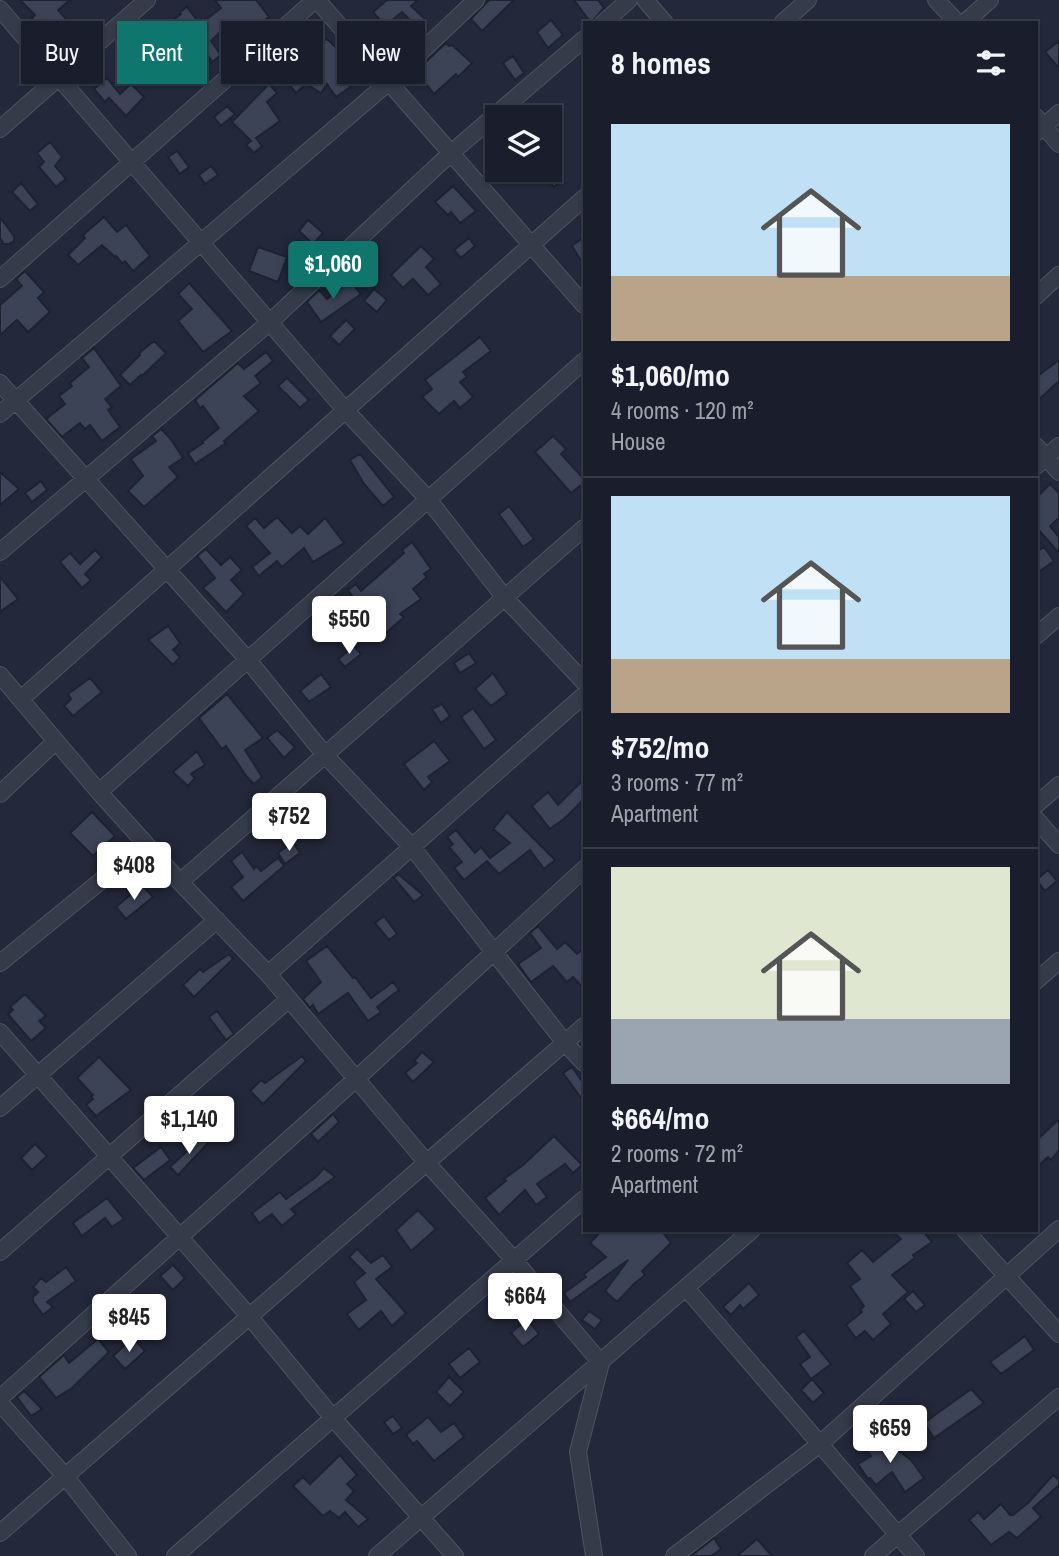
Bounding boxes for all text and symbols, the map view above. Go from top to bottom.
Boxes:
chip: Buy [21,21,103,84]
chip: Rent [117,21,207,84]
chip: Filters [221,21,323,84]
chip: New [337,21,425,84]
text: 8 homes [611,43,711,83]
icon: filters [972,44,1010,82]
map controls [485,105,562,182]
button: layers [485,105,562,182]
icon: home [748,170,874,296]
pin: $1,060 [276,242,390,301]
text: $1,060 [304,248,362,279]
text: $1,060/mo [611,355,730,395]
text: 4 rooms · 120 m² [611,395,754,426]
text: House [611,426,666,457]
icon: home [748,542,874,668]
pin: $550 [308,596,390,656]
text: $550 [328,603,370,634]
text: $752/mo [611,727,709,767]
text: 3 rooms · 77 m² [611,767,743,798]
pin: $752 [248,794,330,853]
text: Apartment [611,798,698,829]
text: $752 [268,800,310,831]
pin: $408 [93,842,175,902]
text: $408 [113,849,155,880]
icon: home [748,913,874,1039]
pin: $1,140 [132,1096,246,1156]
text: $664/mo [611,1098,709,1138]
text: $1,140 [160,1103,218,1134]
text: 2 rooms · 72 m² [611,1138,743,1169]
text: Apartment [611,1169,698,1200]
pin: $664 [484,1274,566,1333]
text: $664 [504,1280,546,1311]
pin: $845 [88,1294,170,1354]
text: $845 [108,1301,150,1332]
pin: $659 [849,1406,931,1465]
text: $659 [869,1412,911,1443]

